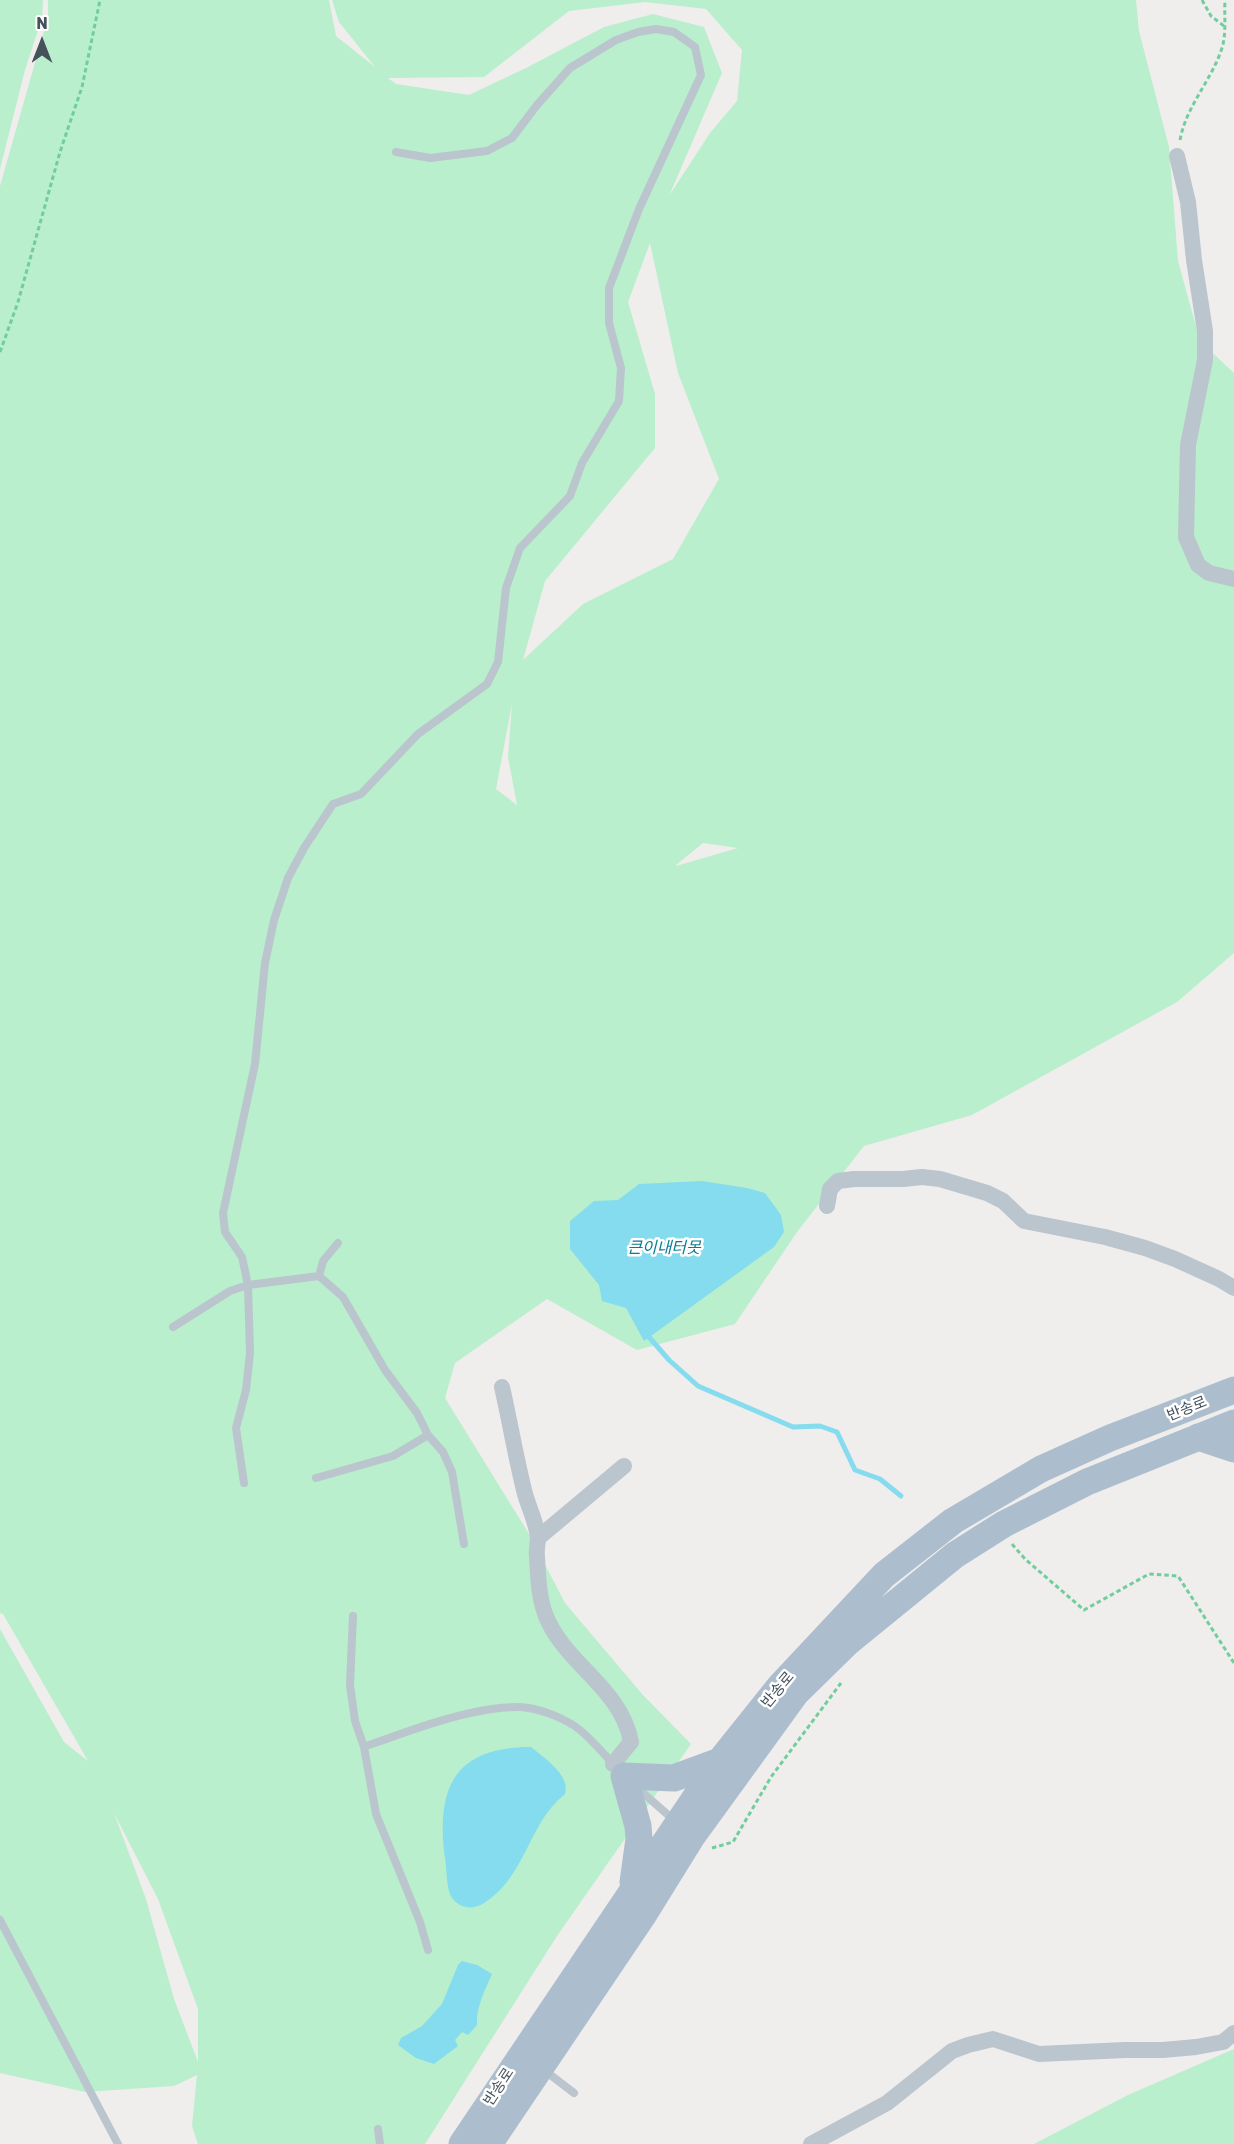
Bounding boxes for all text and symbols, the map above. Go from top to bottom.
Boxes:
north arrow [12,12,72,72]
text: N [36,14,48,33]
water label: 큰이내터못 [627,1238,701,1258]
street label: 반송로 [1164,1393,1210,1425]
street label: 반송로 [758,1668,798,1712]
street label: 반송로 [480,2065,518,2109]

